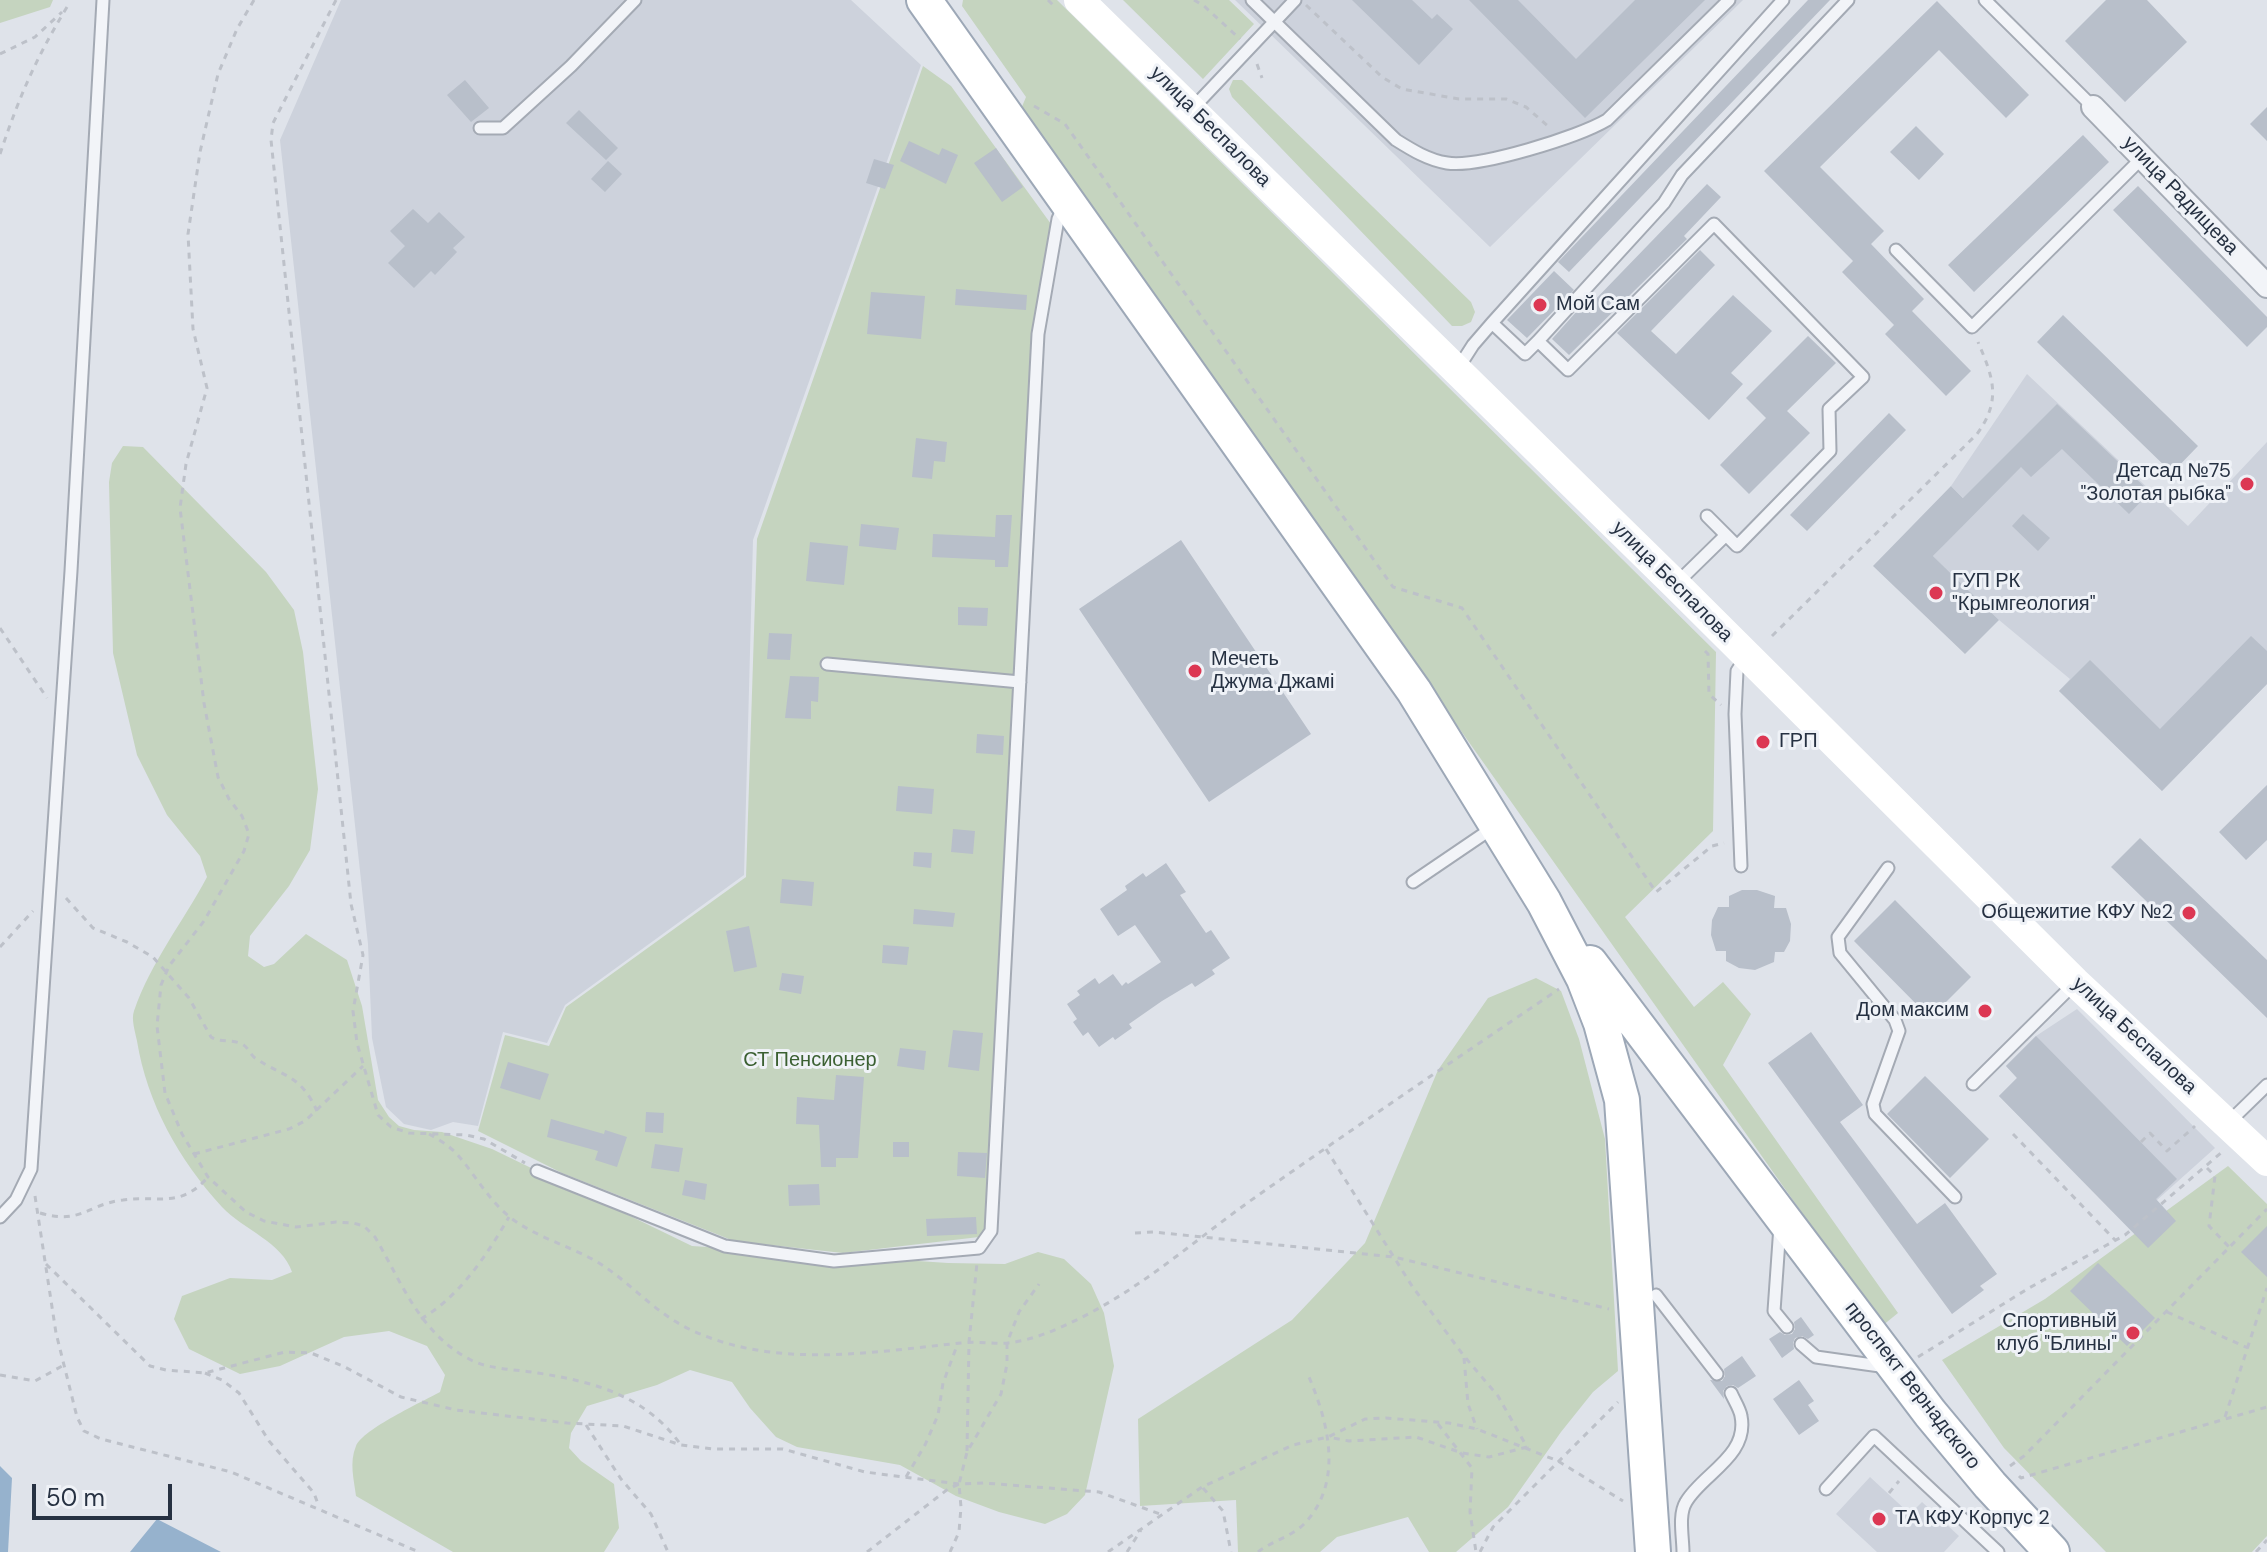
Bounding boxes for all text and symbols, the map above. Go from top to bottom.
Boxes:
street label: улица Беспалова [1145,62,1275,192]
street label: улица Радищева [2117,132,2243,260]
place label: Мой Сам [1556,293,1640,317]
marker: Мой Сам [1531,296,1549,314]
place label: Детсад №75 "Золотая рыбка" [2081,460,2231,507]
marker: Детсад №75 "Золотая рыбка" [2238,475,2256,493]
street label: улица Беспалова [1607,517,1737,647]
place label: ГУП РК "Крымгеология" [1952,570,2096,617]
marker: ГУП РК "Крымгеология" [1927,584,1945,602]
place label: Мечеть Джума Джамі [1211,648,1334,695]
marker: Мечеть Джума Джамі [1186,662,1204,680]
place label: ГРП [1779,730,1818,754]
marker: ГРП [1754,733,1772,751]
place label: Общежитие КФУ №2 [1981,901,2173,925]
marker: Общежитие КФУ №2 [2180,904,2198,922]
street label: улица Беспалова [2067,972,2201,1100]
place label: Дом максим [1856,999,1969,1023]
marker: Дом максим [1976,1002,1994,1020]
park label: СТ Пенсионер [743,1049,877,1073]
street label: проспект Вернадского [1839,1297,1985,1475]
place label: Спортивный клуб "Блины" [1997,1310,2117,1357]
marker: Спортивный клуб "Блины" [2124,1324,2142,1342]
scale bar [36,1468,176,1518]
text: 50 m [46,1482,105,1513]
place label: ТА КФУ Корпус 2 [1895,1507,2050,1531]
marker: ТА КФУ Корпус 2 [1870,1510,1888,1528]

